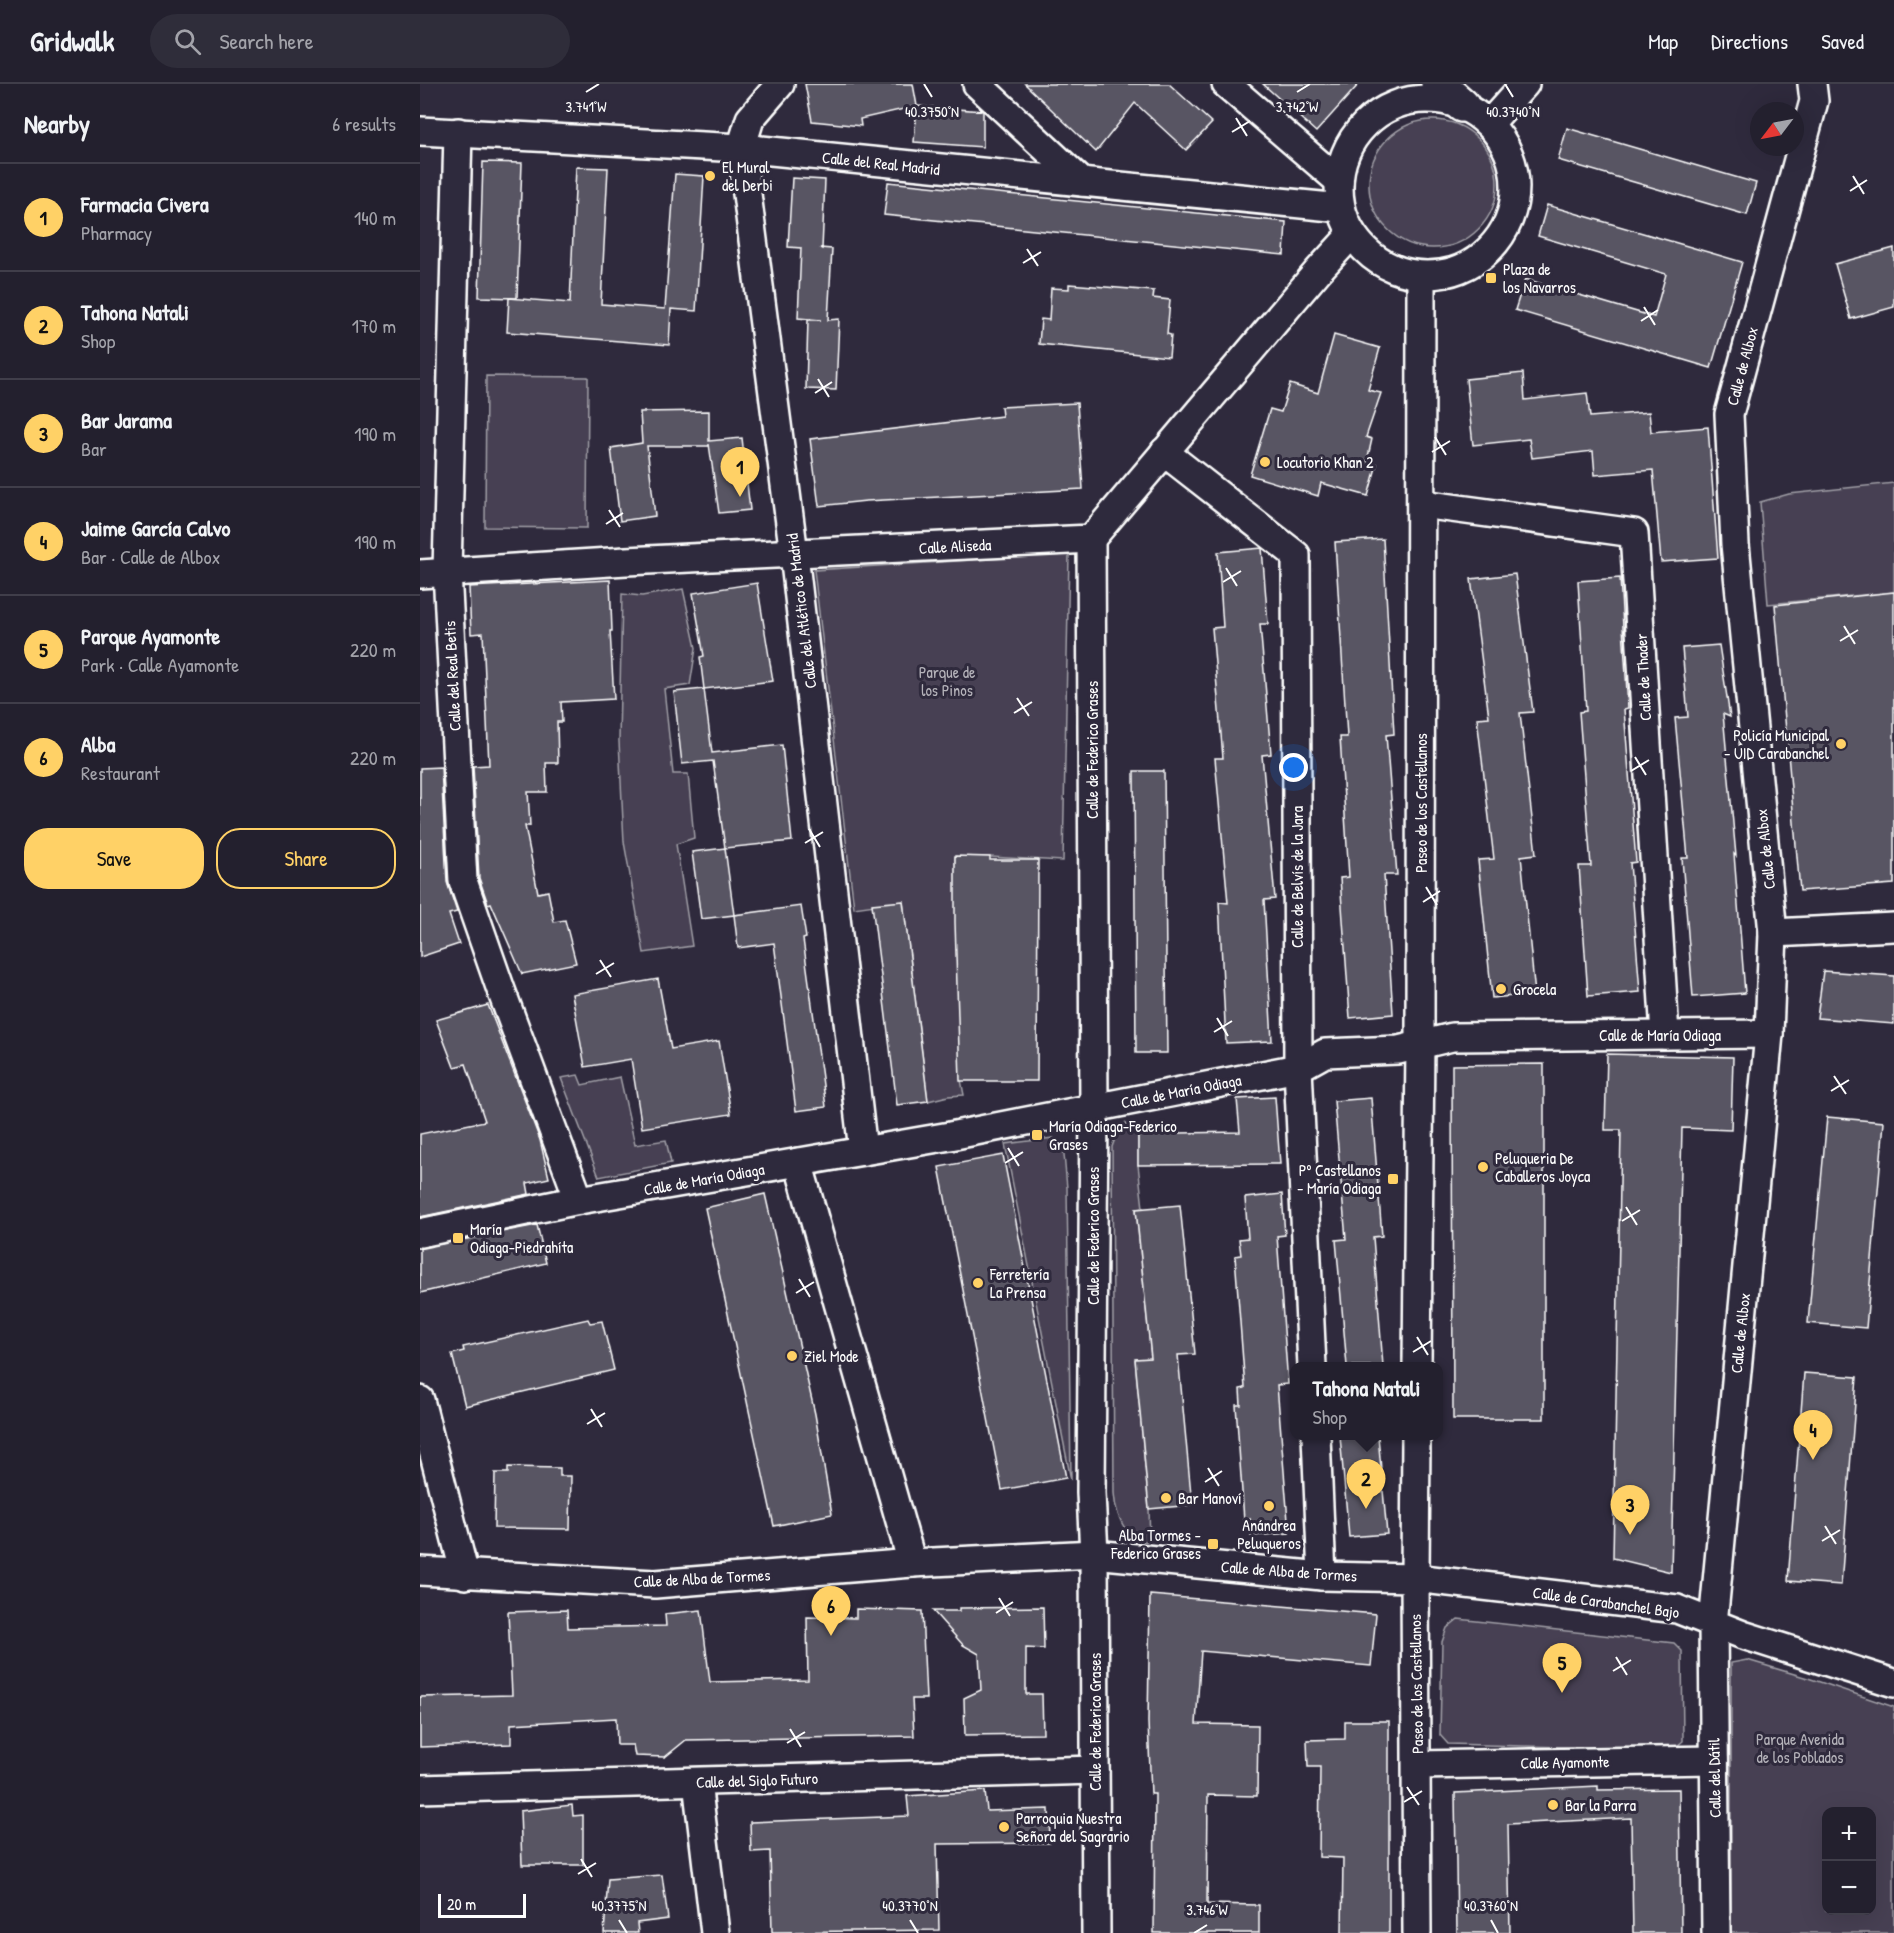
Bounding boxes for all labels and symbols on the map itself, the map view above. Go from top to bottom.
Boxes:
text: 3.741°W [565,96,607,117]
text: 3.742°W [1276,96,1319,117]
text: 40.3750°N [905,101,959,122]
text: 40.3740°N [1486,101,1540,122]
north arrow [1750,102,1804,156]
street label: Calle del Real Madrid [821,146,941,180]
place label: El Mural del Derbi [722,156,773,196]
marker: El Mural del Derbi [703,169,717,183]
place label: Plaza de los Navarros [1503,258,1576,298]
marker: Plaza de los Navarros [1484,271,1498,285]
street label: Calle de Albox [1721,324,1763,408]
pin: 1 [720,448,760,497]
place label: Locutorio Khan 2 [1277,451,1374,473]
marker: Locutorio Khan 2 [1258,455,1272,469]
street label: Calle del Atlético de Madrid [781,532,821,690]
street label: Calle Aliseda [918,533,992,559]
street label: Calle del Real Betis [438,620,466,732]
street label: Calle de Thader [1630,633,1656,721]
park label: Parque de los Pinos [919,661,976,701]
street label: Calle de Federico Grases [1081,681,1103,819]
place label: Policía Municipal - UID Carabanchel [1724,724,1830,764]
street label: Paseo de los Castellanos [1410,733,1432,873]
marker: Policía Municipal - UID Carabanchel [1834,737,1848,751]
your location [1279,753,1308,782]
street label: Calle de Belvís de la Jara [1286,806,1308,948]
street label: Calle de Albox [1750,808,1780,890]
place label: Grocela [1513,978,1556,1000]
marker: Grocela [1494,982,1508,996]
street label: Calle de María Odiaga [1599,1024,1721,1046]
street label: Calle de María Odiaga [1119,1069,1243,1113]
place label: María Odiaga-Federico Grases [1049,1115,1177,1155]
marker: María Odiaga-Federico Grases [1030,1128,1044,1142]
place label: Peluqueria De Caballeros Joyca [1495,1147,1590,1187]
street label: Calle de María Odiaga [642,1158,766,1200]
place label: Pº Castellanos - María Odiaga [1297,1159,1381,1199]
marker: Peluqueria De Caballeros Joyca [1476,1160,1490,1174]
street label: Calle de Federico Grases [1082,1167,1104,1305]
marker: Pº Castellanos - María Odiaga [1386,1172,1400,1186]
place label: María Odiaga-Piedrahíta [470,1218,573,1258]
marker: María Odiaga-Piedrahíta [451,1231,465,1245]
place label: Ferretería La Prensa [989,1263,1049,1303]
marker: Ferretería La Prensa [971,1276,985,1290]
street label: Calle de Albox [1725,1292,1755,1374]
place label: Ziel Mode [804,1345,859,1367]
marker: Ziel Mode [785,1349,799,1363]
pin: 4 [1794,1410,1832,1460]
pin: 2 [1346,1460,1386,1509]
pin: 3 [1610,1486,1650,1535]
place label: Bar Manoví [1178,1487,1242,1509]
marker: Bar Manoví [1159,1491,1173,1505]
marker: Anándrea Peluqueros [1262,1499,1276,1513]
place label: Anándrea Peluqueros [1237,1514,1301,1554]
place label: Alba Tormes - Federico Grases [1110,1524,1201,1564]
marker: Alba Tormes - Federico Grases [1206,1537,1220,1551]
street label: Calle de Alba de Tormes [1220,1555,1358,1587]
street label: Calle de Alba de Tormes [633,1563,771,1593]
street label: Calle de Carabanchel Bajo [1531,1581,1681,1623]
pin: 6 [812,1586,850,1636]
street label: Paseo de los Castellanos [1404,1614,1428,1754]
pin: 5 [1542,1644,1582,1693]
street label: Calle de Federico Grases [1084,1653,1106,1791]
park label: Parque Avenida de los Poblados [1756,1728,1844,1768]
street label: Calle del Dátil [1702,1737,1726,1818]
street label: Calle Ayamonte [1520,1750,1610,1774]
street label: Calle del Siglo Futuro [696,1767,819,1793]
place label: Bar la Parra [1565,1794,1636,1816]
marker: Bar la Parra [1546,1798,1560,1812]
place label: Parroquia Nuestra Señora del Sagrario [1016,1807,1130,1847]
marker: Parroquia Nuestra Señora del Sagrario [997,1820,1011,1834]
scale bar [438,1891,526,1918]
text: 40.3775°N [592,1895,646,1916]
text: 40.3770°N [882,1895,938,1916]
text: 40.3760°N [1464,1895,1518,1916]
text: 3.746°W [1186,1899,1229,1920]

